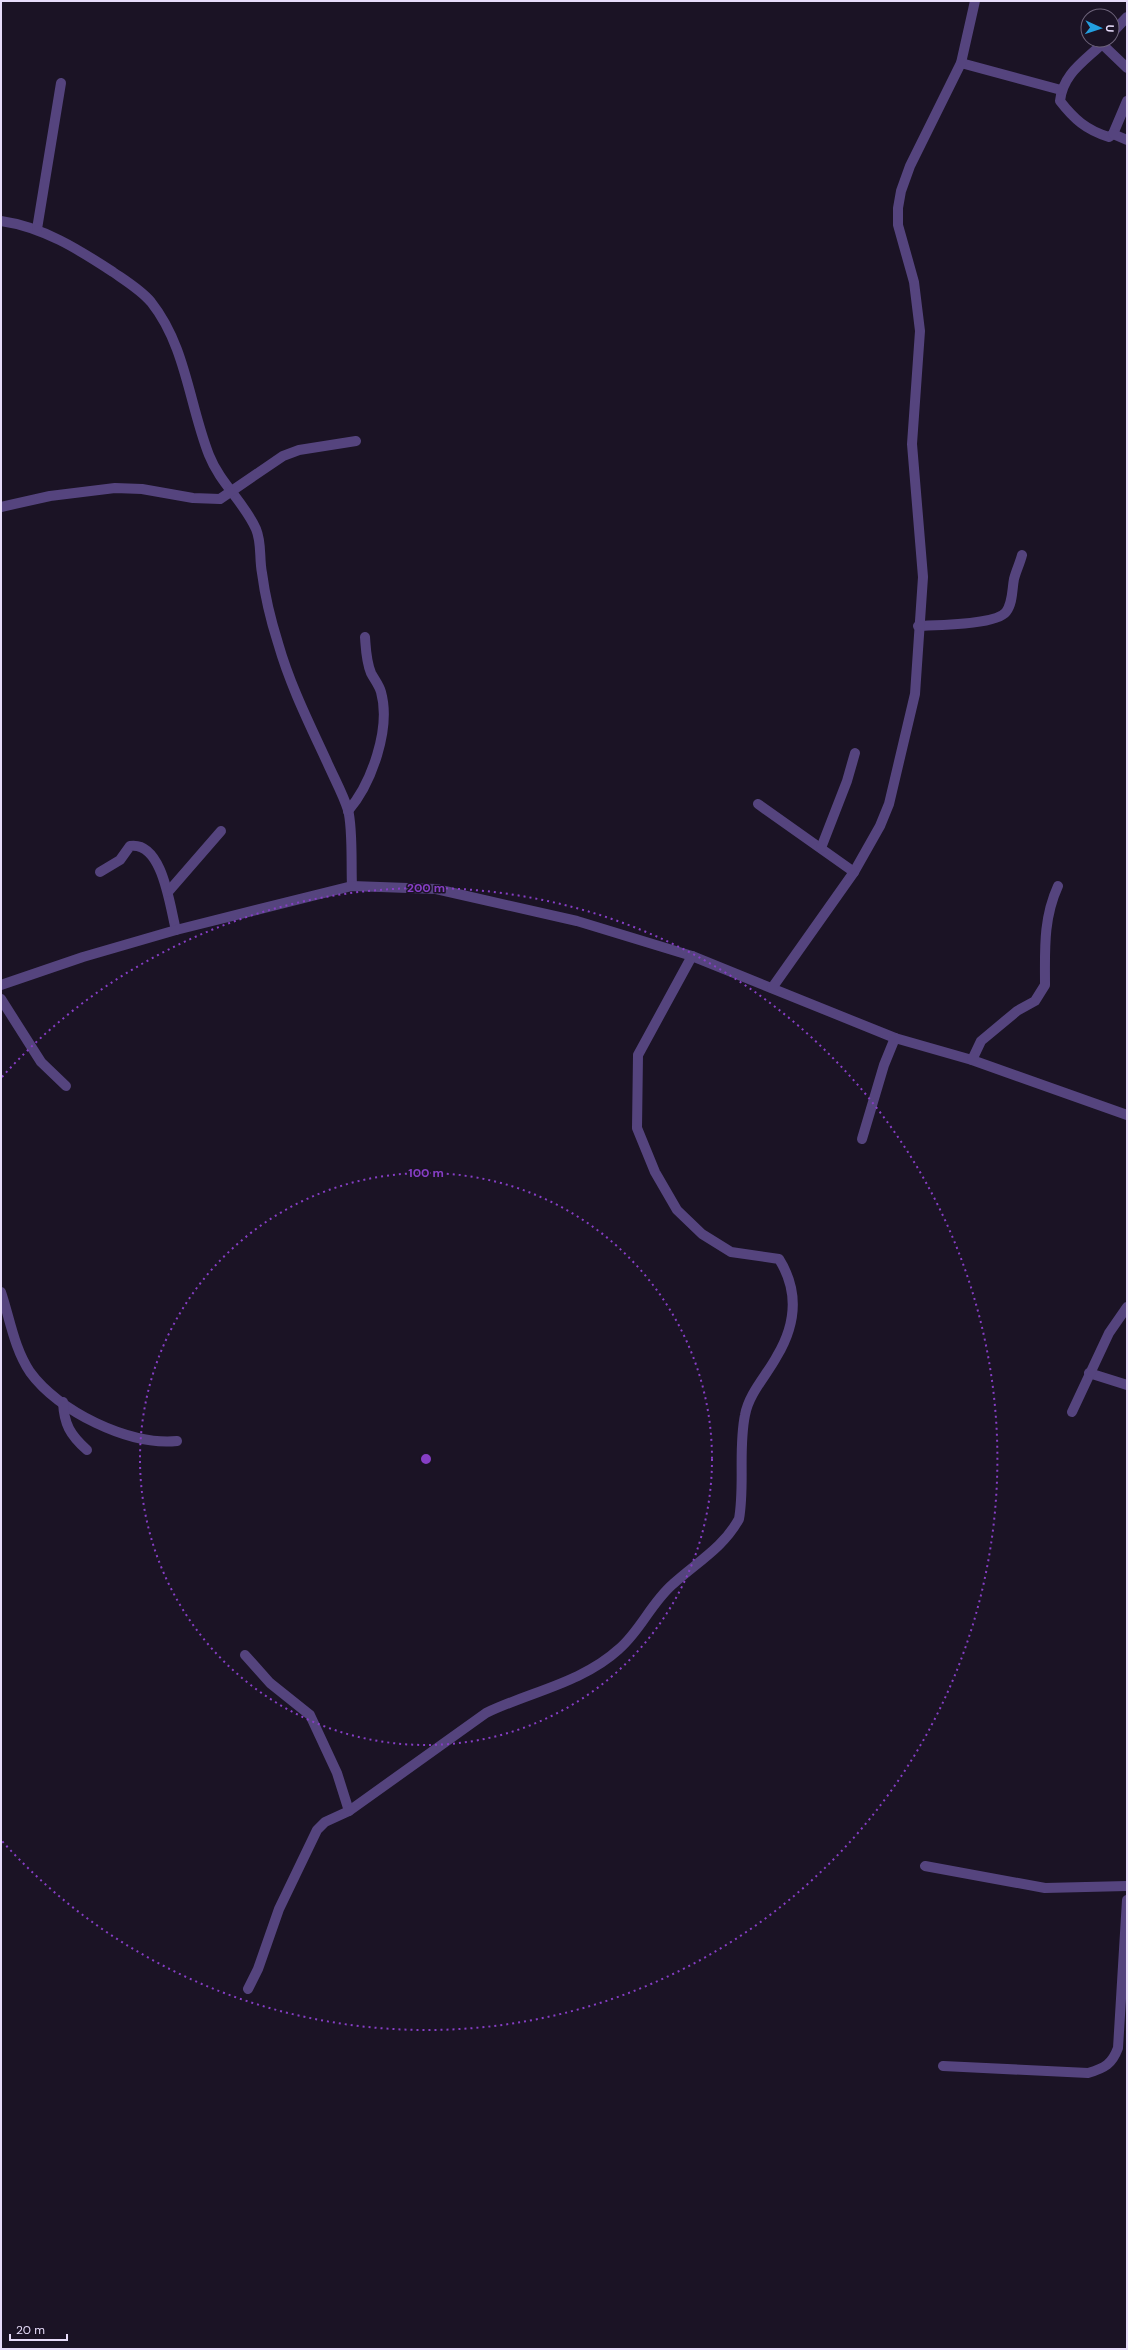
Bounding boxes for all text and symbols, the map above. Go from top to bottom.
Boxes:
north arrow [1080,8,1120,48]
text: U [1103,24,1117,33]
text: 200 m [407,880,445,896]
text: 100 m [408,1165,444,1181]
centre of rings [419,1452,433,1466]
scale bar [10,2316,67,2342]
text: 20 m [16,2322,45,2338]

